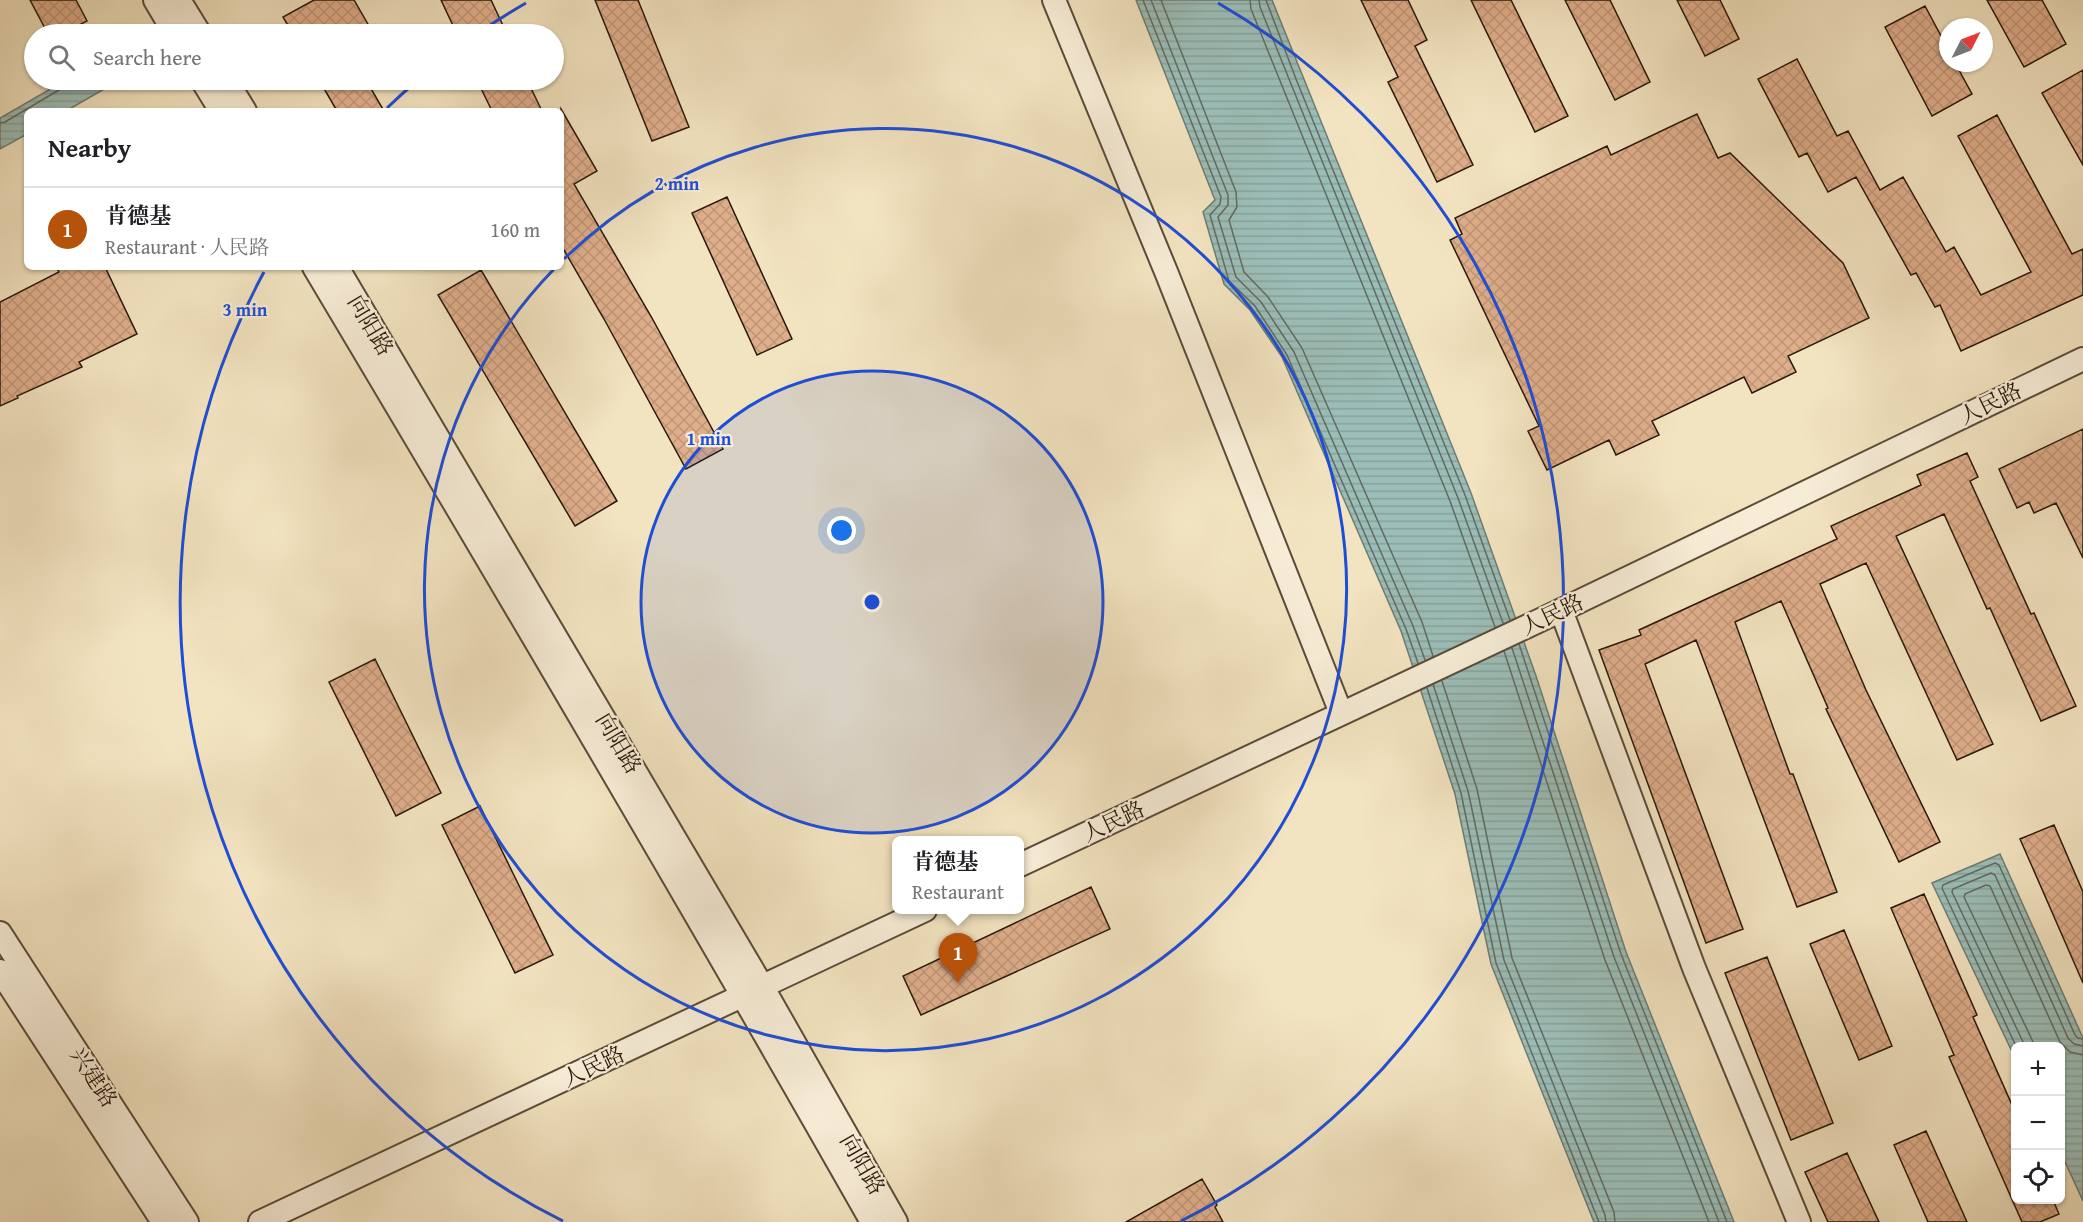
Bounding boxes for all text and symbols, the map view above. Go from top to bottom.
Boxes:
north arrow [1939,18,1993,72]
search box [24,24,564,90]
icon: search [45,41,78,74]
text: Search here [93,41,202,73]
text: Nearby [48,128,131,167]
text: 2 min [655,170,700,197]
text: 肯德基 [105,199,171,231]
text: 1 [62,215,73,244]
text: 160 m [490,215,540,244]
text: Restaurant · 人民路 [105,232,269,261]
street label: 向阳路 [340,288,402,362]
text: 3 min [223,296,268,323]
street label: 人民路 [1953,374,2027,432]
text: 1 min [687,425,732,452]
your location [827,516,856,545]
street label: 人民路 [1515,586,1589,642]
centre of rings [862,592,882,612]
street label: 向阳路 [588,706,650,780]
street label: 人民路 [1076,793,1150,849]
popup [892,836,1024,914]
text: 肯德基 [912,845,978,877]
text: Restaurant [912,877,1004,906]
pin: 1 [938,934,978,983]
street label: 人民路 [556,1038,630,1094]
street label: 兴建路 [63,1041,125,1113]
map controls [2011,1042,2065,1204]
button: + [2011,1042,2065,1096]
button: − [2011,1096,2065,1150]
street label: 向阳路 [833,1127,893,1201]
button: locate [2011,1150,2065,1204]

